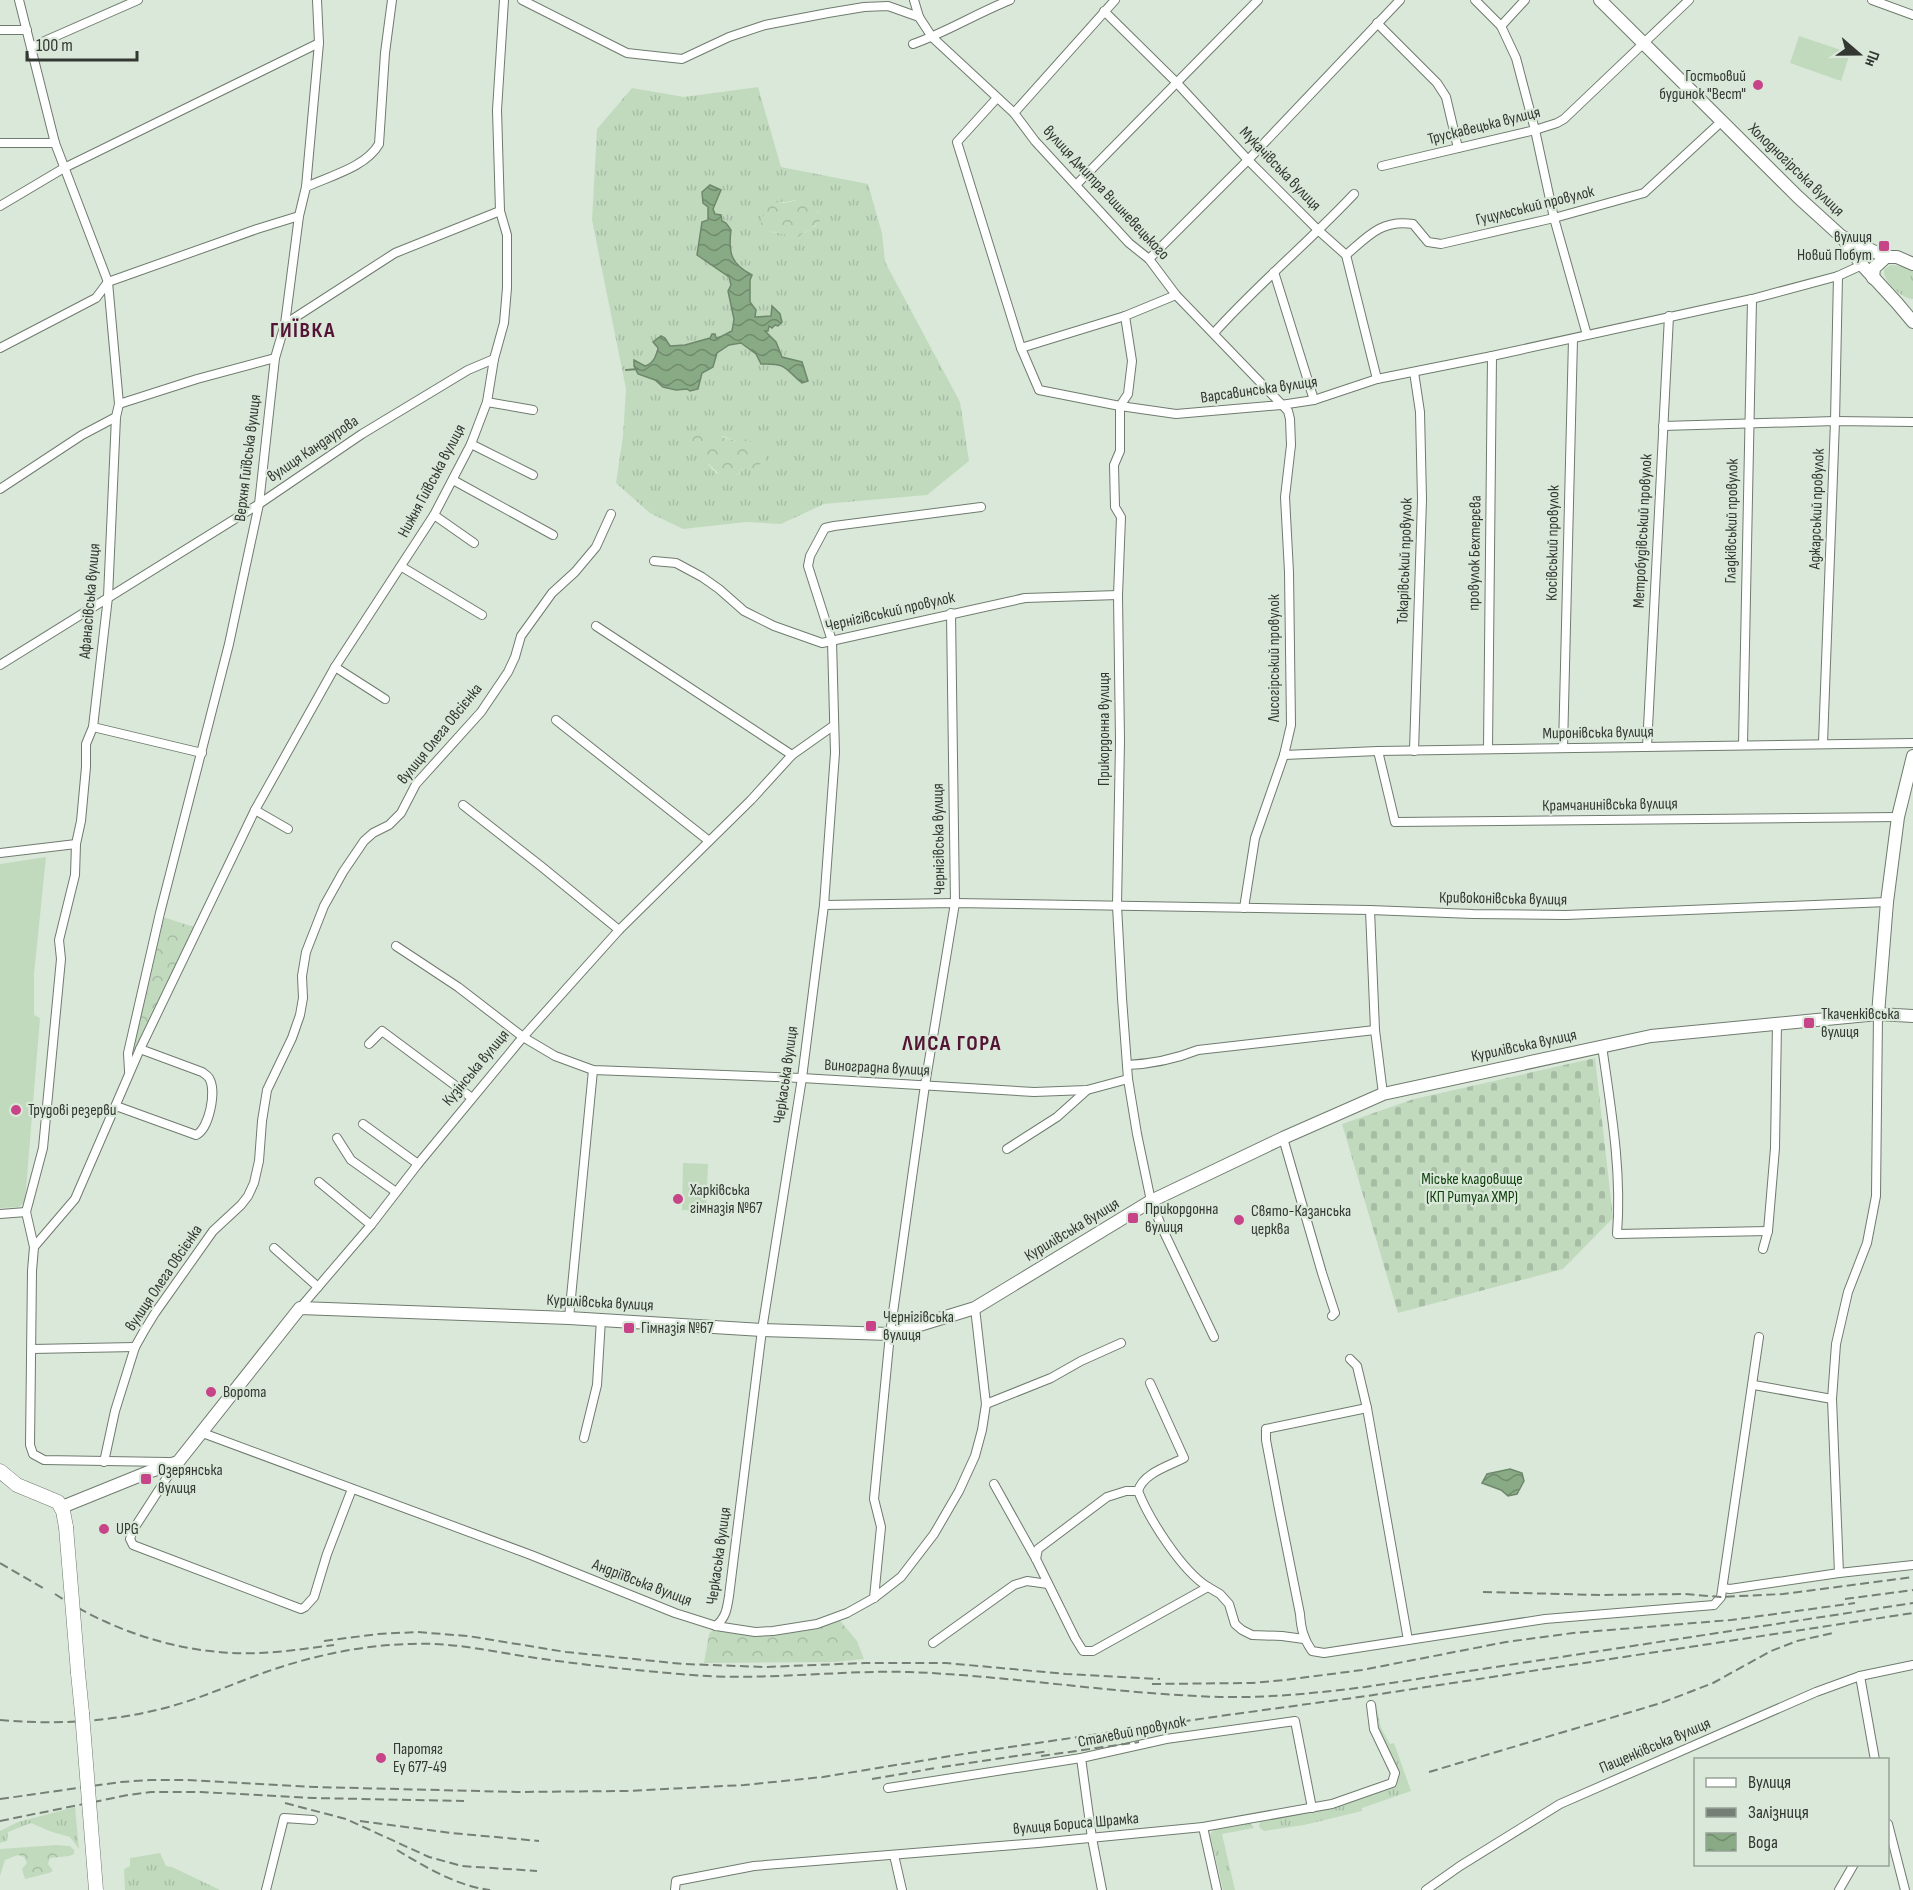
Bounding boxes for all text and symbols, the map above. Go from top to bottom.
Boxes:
scale bar [27,24,136,62]
north arrow [1829,24,1889,84]
text: 100 m [36,35,73,56]
text: Пн [1860,48,1883,69]
place label: Гостьовий будинок "Вест" [1659,67,1746,104]
marker: Гостьовий будинок "Вест" [1751,78,1765,92]
street label: Трускавецька вулиця [1426,103,1542,149]
street label: Холодногірська вулиця [1743,119,1848,221]
street label: вулиця Дмитра Вишневецького [1039,122,1173,264]
street label: Мукачівська вулиця [1235,123,1325,215]
street label: Гуцульський провулок [1474,182,1597,230]
place label: вулиця Новий Побут [1797,228,1872,265]
marker: вулиця Новий Побут [1877,239,1891,253]
district label: ГИЇВКА [270,317,336,344]
street label: Варсавинська вулиця [1199,372,1319,408]
street label: Верхня Гиївська вулиця [231,393,265,523]
street label: вулиця Кандаурова [264,412,362,486]
street label: Нижня Гиївська вулиця [394,421,470,541]
street label: Аджарський провулок [1805,447,1829,571]
street label: Метробудівський провулок [1629,453,1657,609]
street label: Гладківський провулок [1721,457,1743,584]
street label: Косівський провулок [1542,484,1564,601]
street label: провулок Бехтерєва [1464,495,1486,611]
street label: Токарівський провулок [1393,497,1417,624]
street label: Афанасівська вулиця [75,542,105,661]
street label: Чернігівський провулок [824,588,957,636]
street label: Лисогірський провулок [1265,593,1284,723]
street label: Прикордонна вулиця [1095,672,1114,786]
street label: вулиця Олега Овсієнка [394,680,486,788]
street label: Миронівська вулиця [1542,723,1654,743]
street label: Чернігівська вулиця [929,783,949,895]
street label: Крамчанинівська вулиця [1542,794,1678,816]
street label: Кривоконівська вулиця [1439,888,1567,910]
place label: Ткаченківська вулиця [1821,1005,1900,1042]
marker: Ткаченківська вулиця [1802,1016,1816,1030]
street label: Черкаська вулиця [770,1025,802,1125]
street label: Кузінська вулиця [439,1026,513,1110]
street label: Курилівська вулиця [1470,1026,1578,1066]
district label: ЛИСА ГОРА [901,1030,1002,1057]
street label: Виноградна вулиця [824,1056,930,1080]
place label: Трудові резерви [28,1101,116,1120]
marker: Трудові резерви [9,1103,23,1117]
park label: Міське кладовище (КП Ритуал ХМР) [1421,1170,1523,1207]
place label: Харківська гімназія №67 [689,1181,763,1218]
marker: Харківська гімназія №67 [671,1192,685,1206]
street label: Курилівська вулиця [1021,1194,1123,1266]
place label: Прикордонна вулиця [1145,1200,1218,1237]
place label: Свято-Казанська церква [1251,1202,1351,1239]
marker: Прикордонна вулиця [1126,1211,1140,1225]
marker: Свято-Казанська церква [1232,1213,1246,1227]
street label: вулиця Олега Овсієнка [121,1221,207,1335]
street label: Курилівська вулиця [546,1291,654,1315]
place label: Чернігівська вулиця [883,1308,954,1345]
place label: Гімназія №67 [641,1319,714,1338]
marker: Чернігівська вулиця [864,1319,878,1333]
marker: Гімназія №67 [622,1321,636,1335]
place label: Ворота [223,1383,266,1402]
marker: Ворота [204,1385,218,1399]
place label: Озерянська вулиця [158,1461,223,1498]
marker: Озерянська вулиця [139,1472,153,1486]
street label: Черкаська вулиця [703,1506,735,1606]
place label: UPG [116,1520,139,1539]
marker: UPG [97,1522,111,1536]
street label: Андріївська вулиця [589,1555,694,1611]
street label: Сталевий провулок [1076,1712,1189,1752]
street label: Пащенківська вулиця [1597,1714,1713,1778]
place label: Паротяг Еу 677-49 [393,1740,447,1777]
marker: Паротяг Еу 677-49 [374,1751,388,1765]
legend [1694,1758,1889,1866]
text: Вулиця [1748,1772,1791,1793]
text: Залізниця [1748,1802,1809,1823]
street label: вулиця Бориса Шрамка [1012,1809,1140,1839]
text: Вода [1748,1832,1778,1853]

